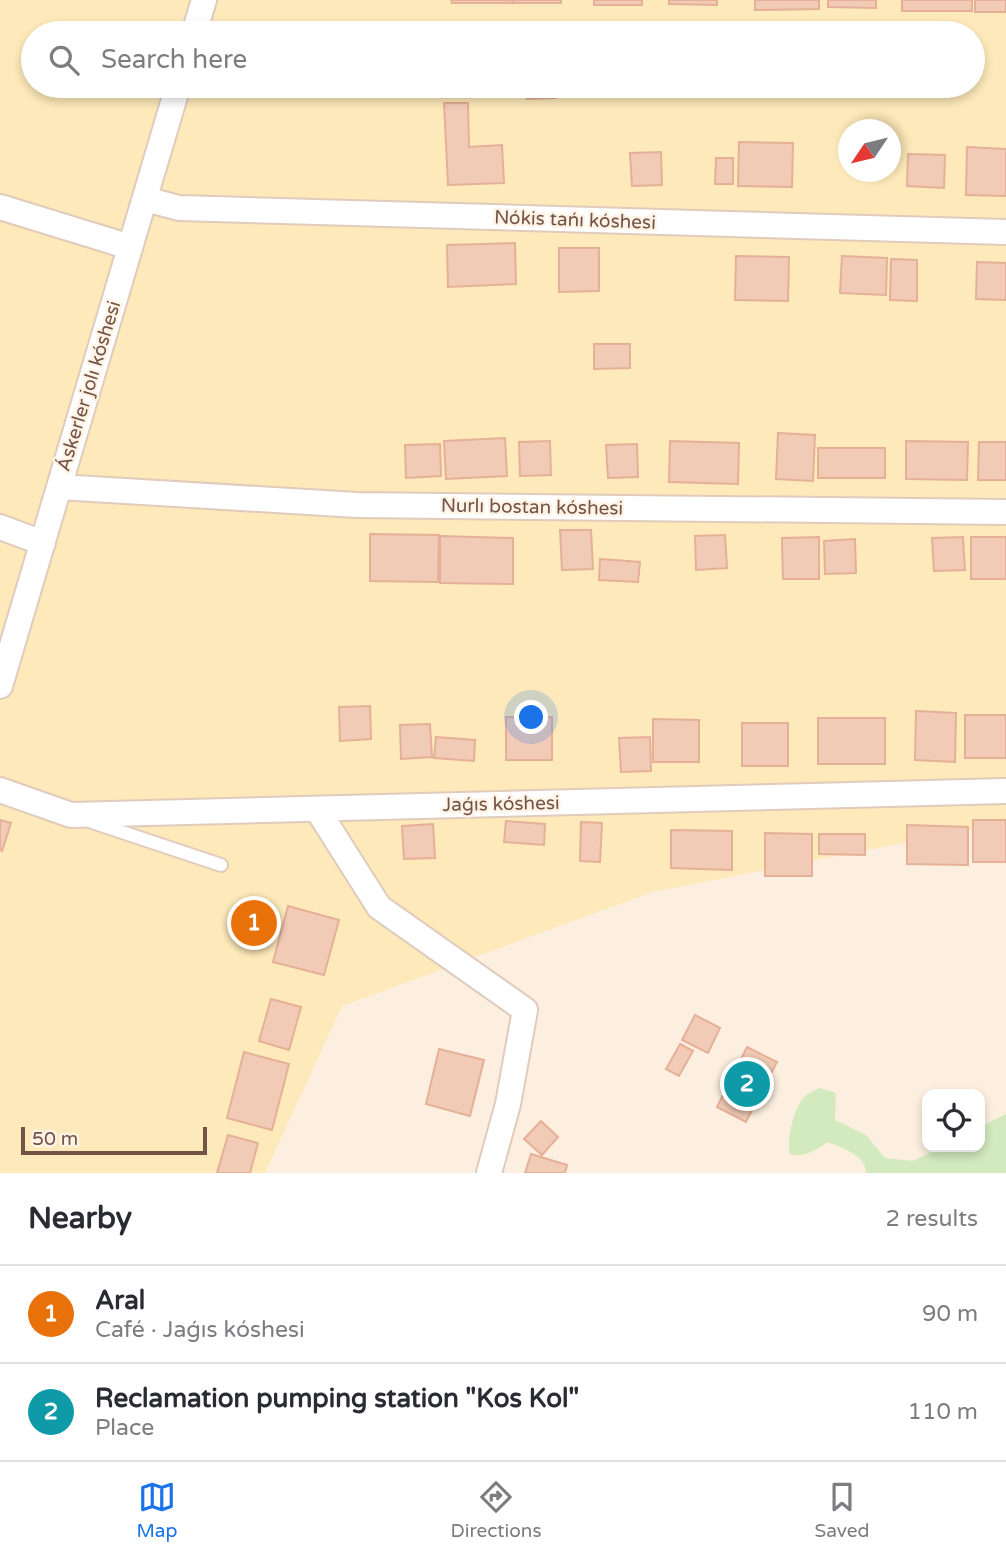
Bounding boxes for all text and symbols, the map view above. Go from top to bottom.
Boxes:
search box [21,21,985,98]
icon: search [45,41,83,79]
text: Search here [101,44,247,75]
north arrow [838,119,901,182]
street label: Nókis tańı kóshesi [494,206,656,234]
street label: Áskerler jolı kóshesi [52,298,125,474]
street label: Nurlı bostan kóshesi [441,494,623,520]
your location [514,700,548,734]
street label: Jaǵıs kóshesi [442,792,560,816]
pin: 1 [231,897,277,949]
pin: 2 [724,1058,770,1110]
map controls [922,1089,985,1152]
button: locate [922,1089,985,1152]
scale bar [21,1124,206,1156]
text: 50 m [32,1128,78,1150]
text: Nearby [28,1200,132,1237]
text: 2 results [885,1205,978,1233]
text: Aral [95,1285,145,1316]
text: 1 [44,1300,58,1328]
text: 90 m [922,1300,978,1328]
text: Café · Jaǵıs kóshesi [95,1316,305,1344]
text: Reclamation pumping station "Kos Kol" [95,1383,579,1414]
text: 2 [44,1398,58,1426]
text: 110 m [908,1398,978,1426]
text: Place [95,1414,154,1442]
tab: Map [137,1478,178,1542]
tab: Directions [451,1478,542,1542]
tab: Saved [815,1478,869,1542]

